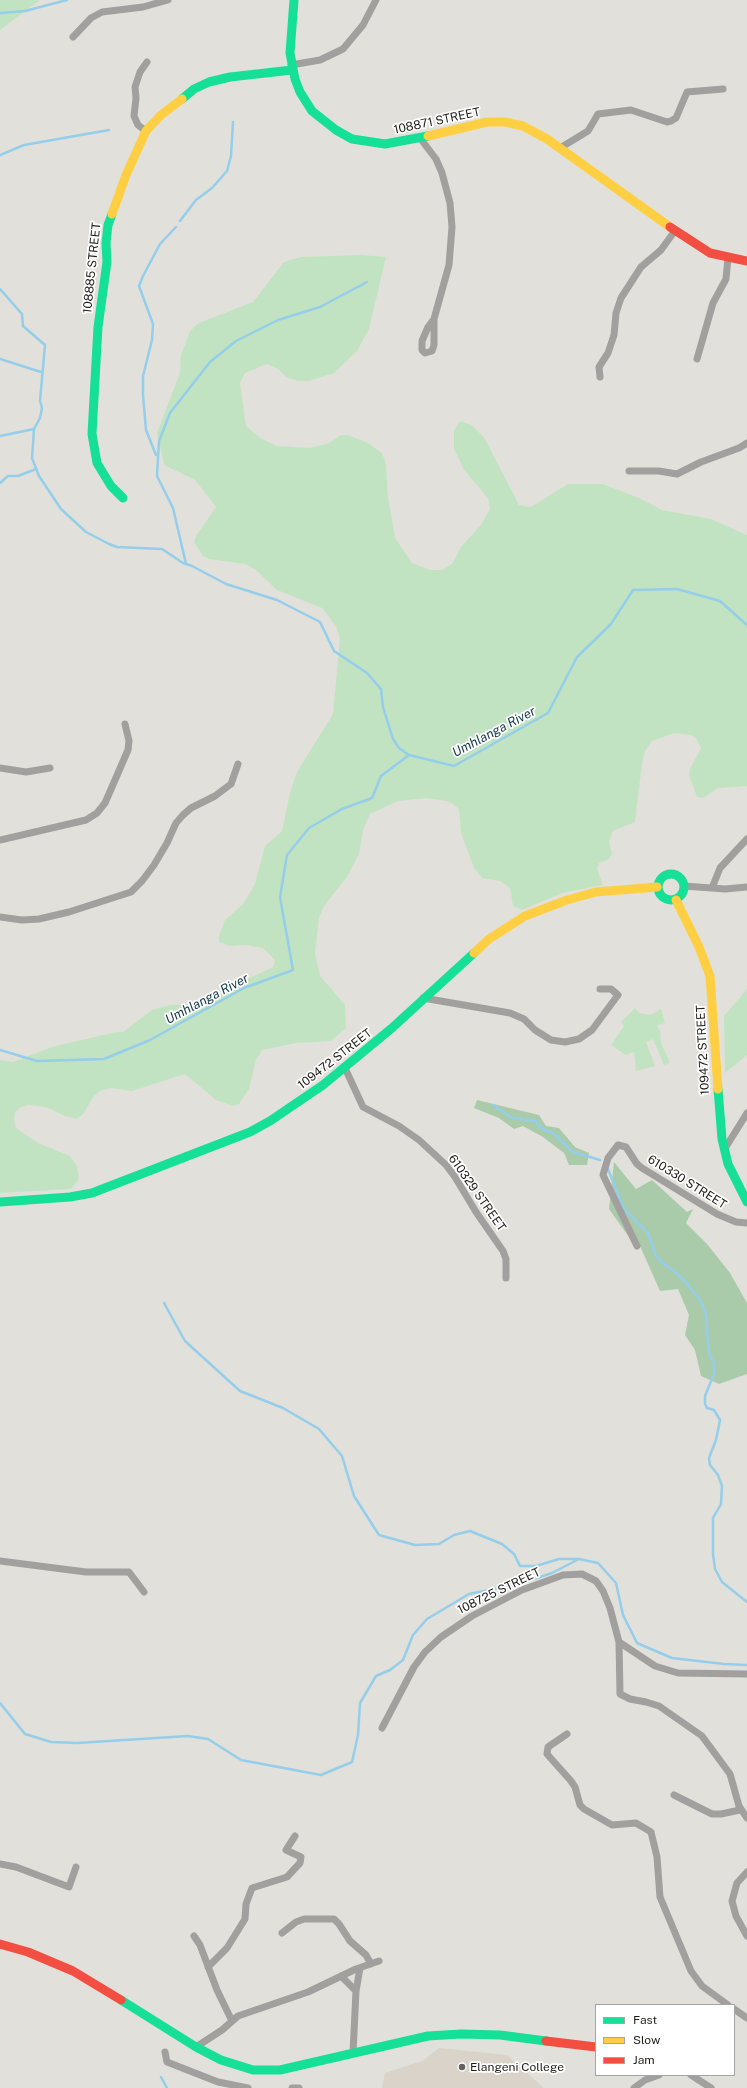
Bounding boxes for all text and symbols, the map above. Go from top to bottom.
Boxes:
street label: 108871 STREET [392,105,482,137]
street label: 108885 STREET [80,222,104,314]
water label: Umhlanga River [450,703,538,761]
water label: Umhlanga River [163,970,251,1028]
street label: 109472 STREET [693,1005,713,1095]
street label: 109472 STREET [295,1026,375,1092]
street label: 610329 STREET [445,1152,509,1234]
street label: 610330 STREET [645,1152,729,1212]
street label: 108725 STREET [455,1565,543,1617]
legend [595,2004,735,2076]
text: Fast [633,2013,657,2027]
text: Slow [633,2033,660,2047]
text: Jam [633,2053,655,2067]
place label: Elangeni College [470,2060,564,2074]
marker: Elangeni College [457,2062,467,2072]

